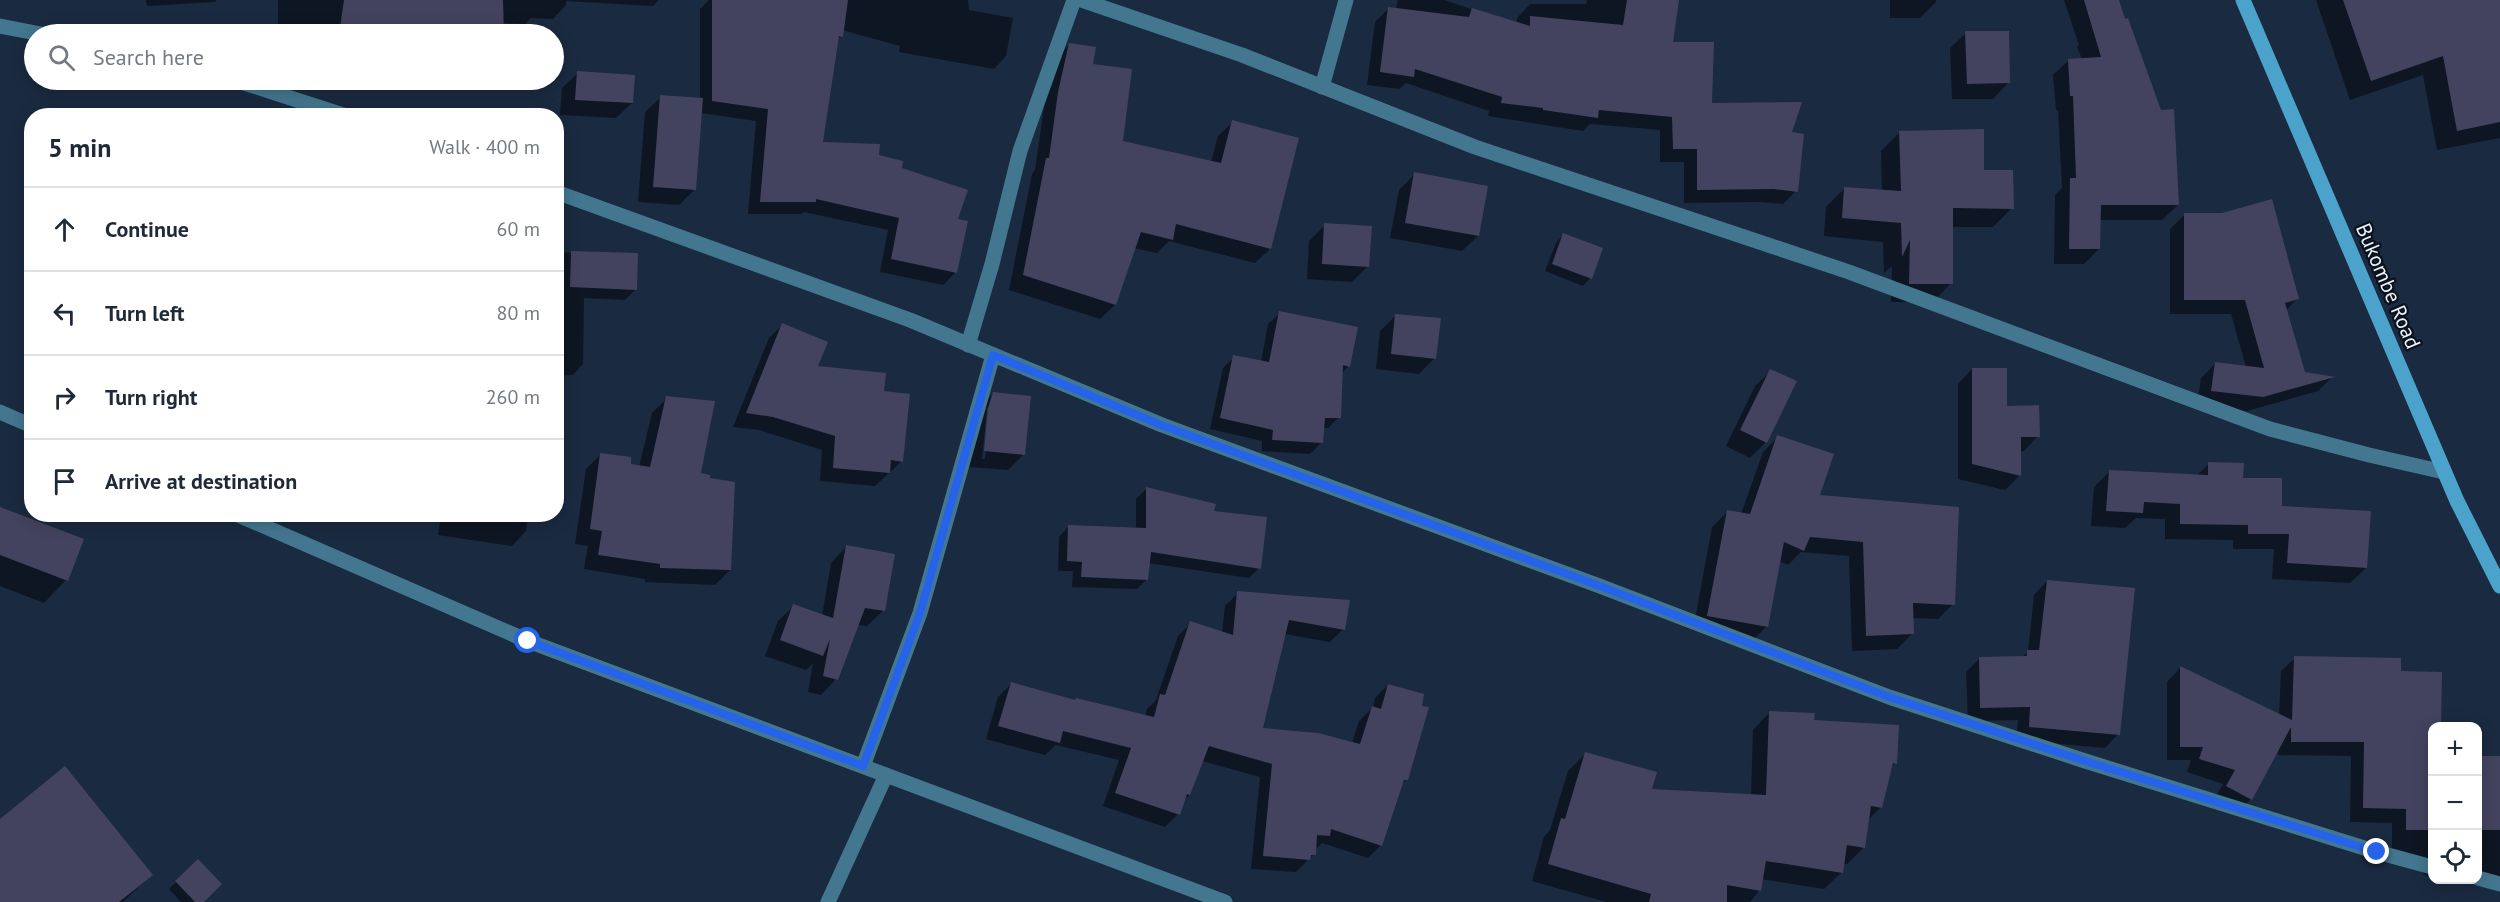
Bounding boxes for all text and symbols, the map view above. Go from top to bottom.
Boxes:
search box [24,24,564,90]
icon: search [45,41,78,74]
text: Search here [93,43,204,71]
text: 5 min [48,131,111,164]
text: Walk · 400 m [429,134,540,160]
icon: ahead [48,213,81,246]
text: Continue [105,215,189,243]
text: 60 m [497,216,540,242]
street label: Bukombe Road [2350,219,2427,353]
icon: left [48,297,81,330]
text: Turn left [105,299,185,327]
text: 80 m [497,300,540,326]
icon: right [48,381,81,414]
text: Turn right [105,383,197,411]
text: 260 m [486,384,540,410]
icon: arrive [48,465,81,498]
text: Arrive at destination [105,467,297,495]
route start [514,627,540,653]
map controls [2428,722,2482,884]
button: + [2428,722,2482,776]
button: − [2428,776,2482,830]
button: locate [2428,830,2482,884]
route end [2363,838,2389,864]

